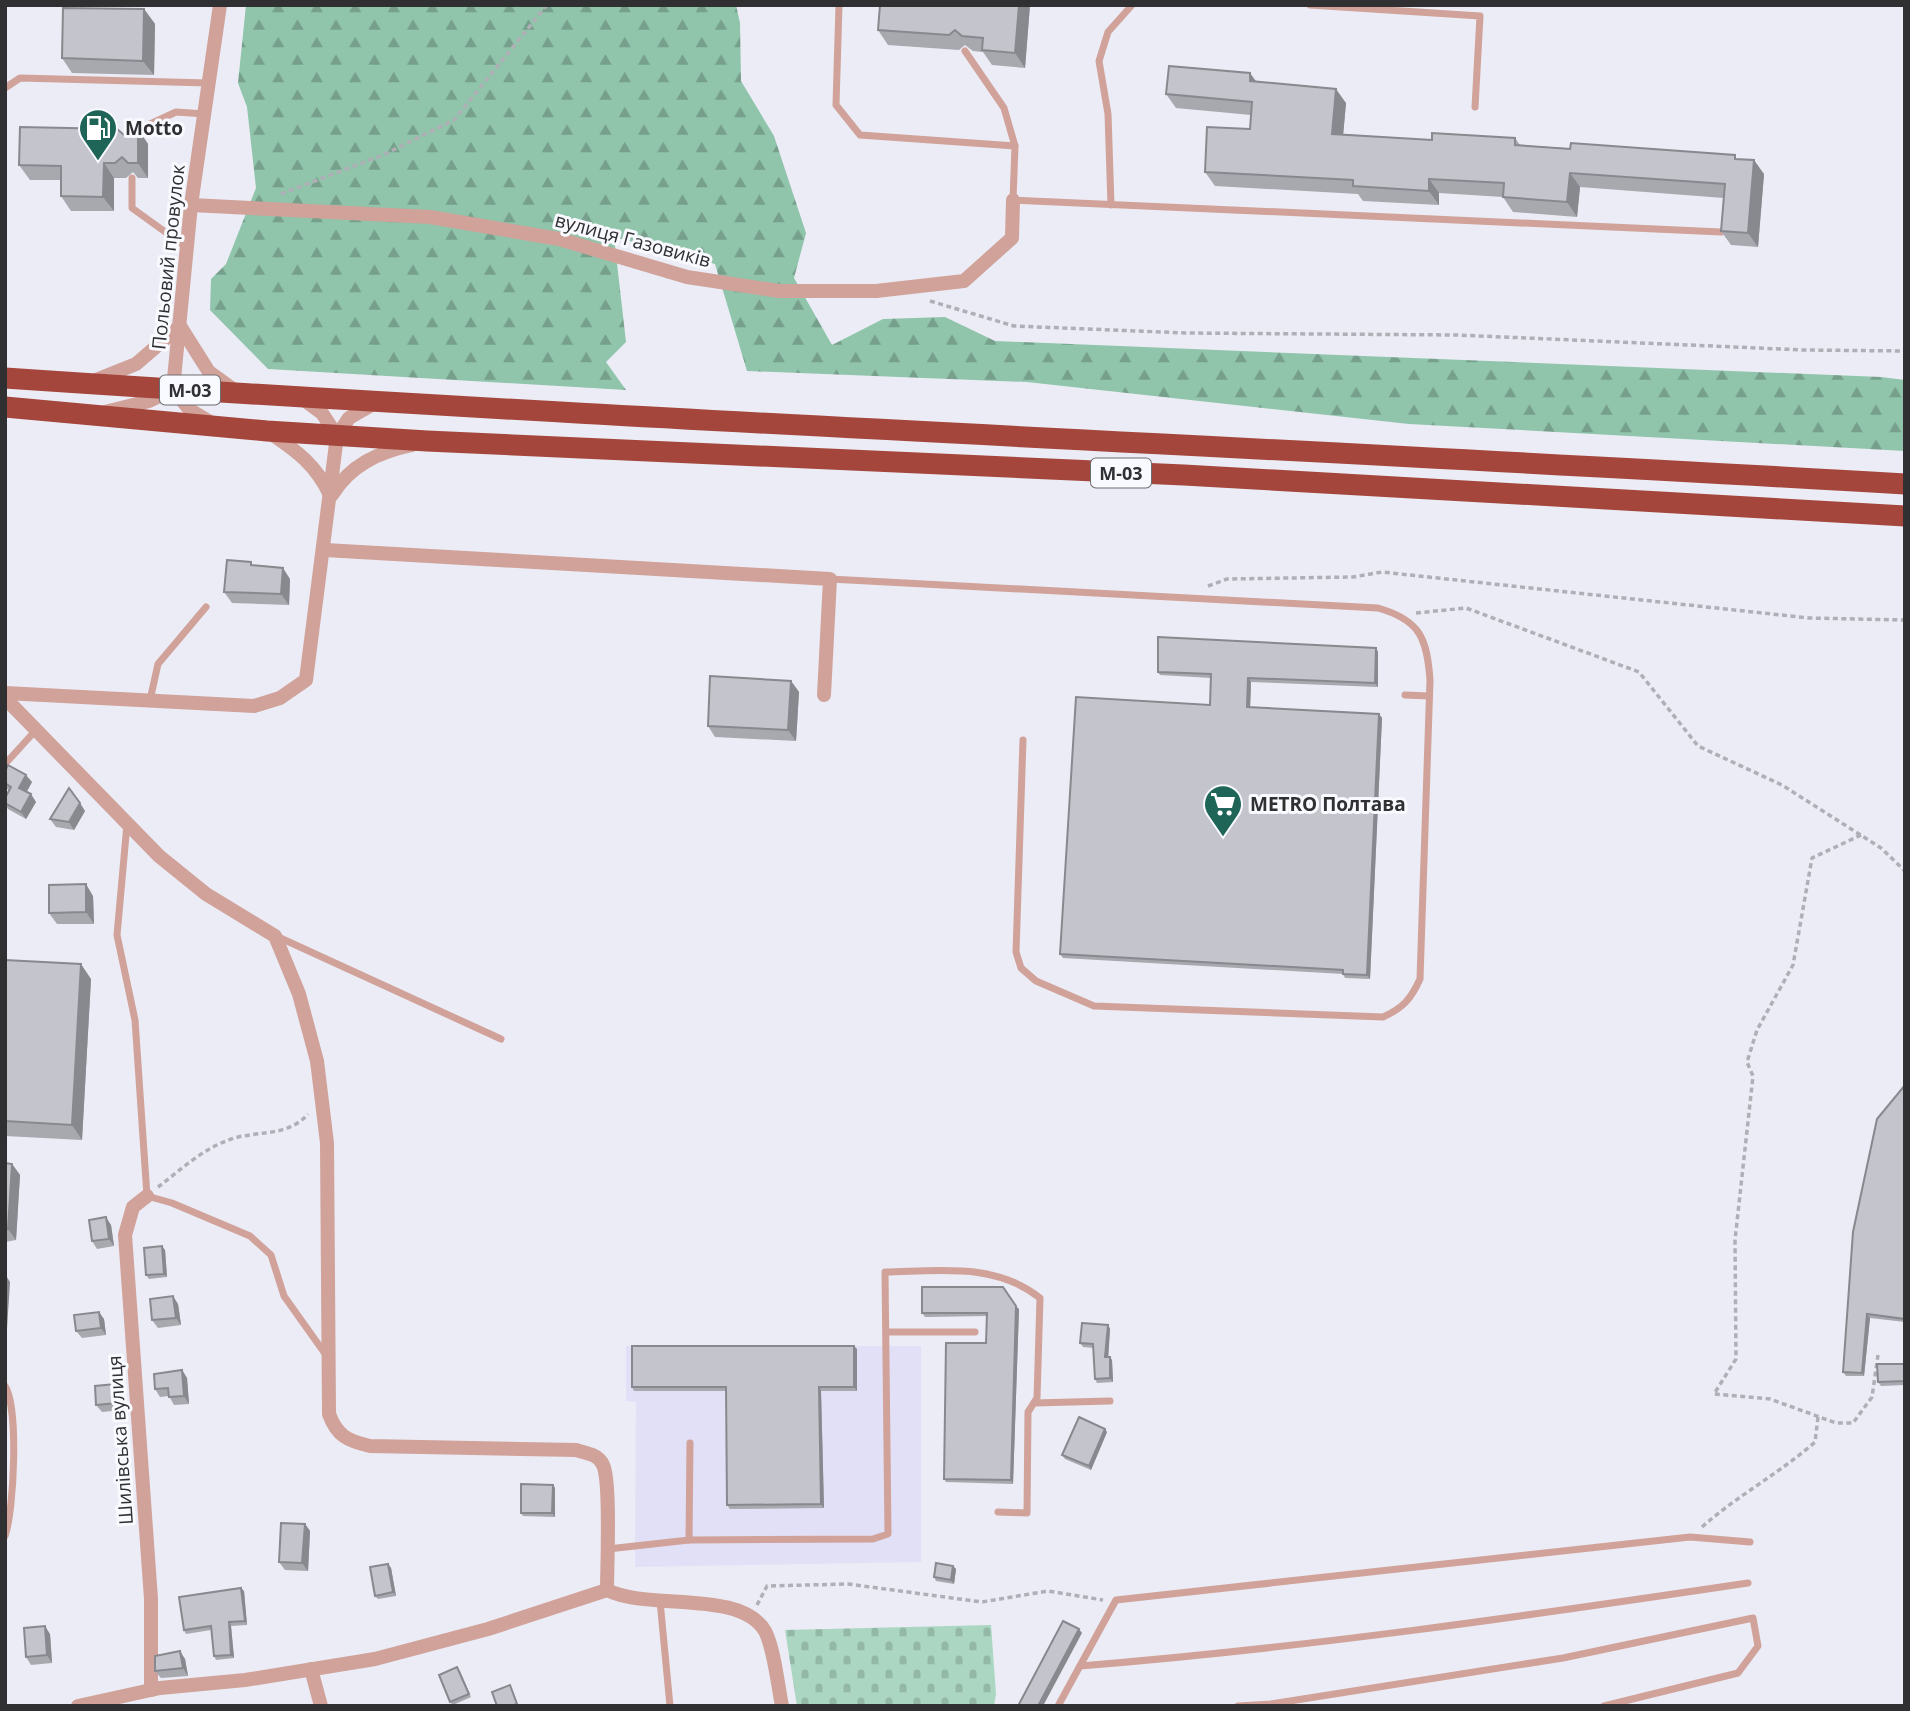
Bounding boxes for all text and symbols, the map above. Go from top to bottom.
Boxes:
fuel station icon: Motto [77,107,119,162]
place label: Motto [125,115,183,141]
street label: Польовий провулок [145,163,191,351]
street label: вулиця Газовиків [552,207,714,273]
road number: М-03 [160,376,220,404]
road number: М-03 [1091,458,1151,488]
supermarket icon: METRO Полтава [1202,783,1244,838]
place label: METRO Полтава [1250,791,1406,817]
street label: Шилівська вулиця [101,1354,139,1526]

